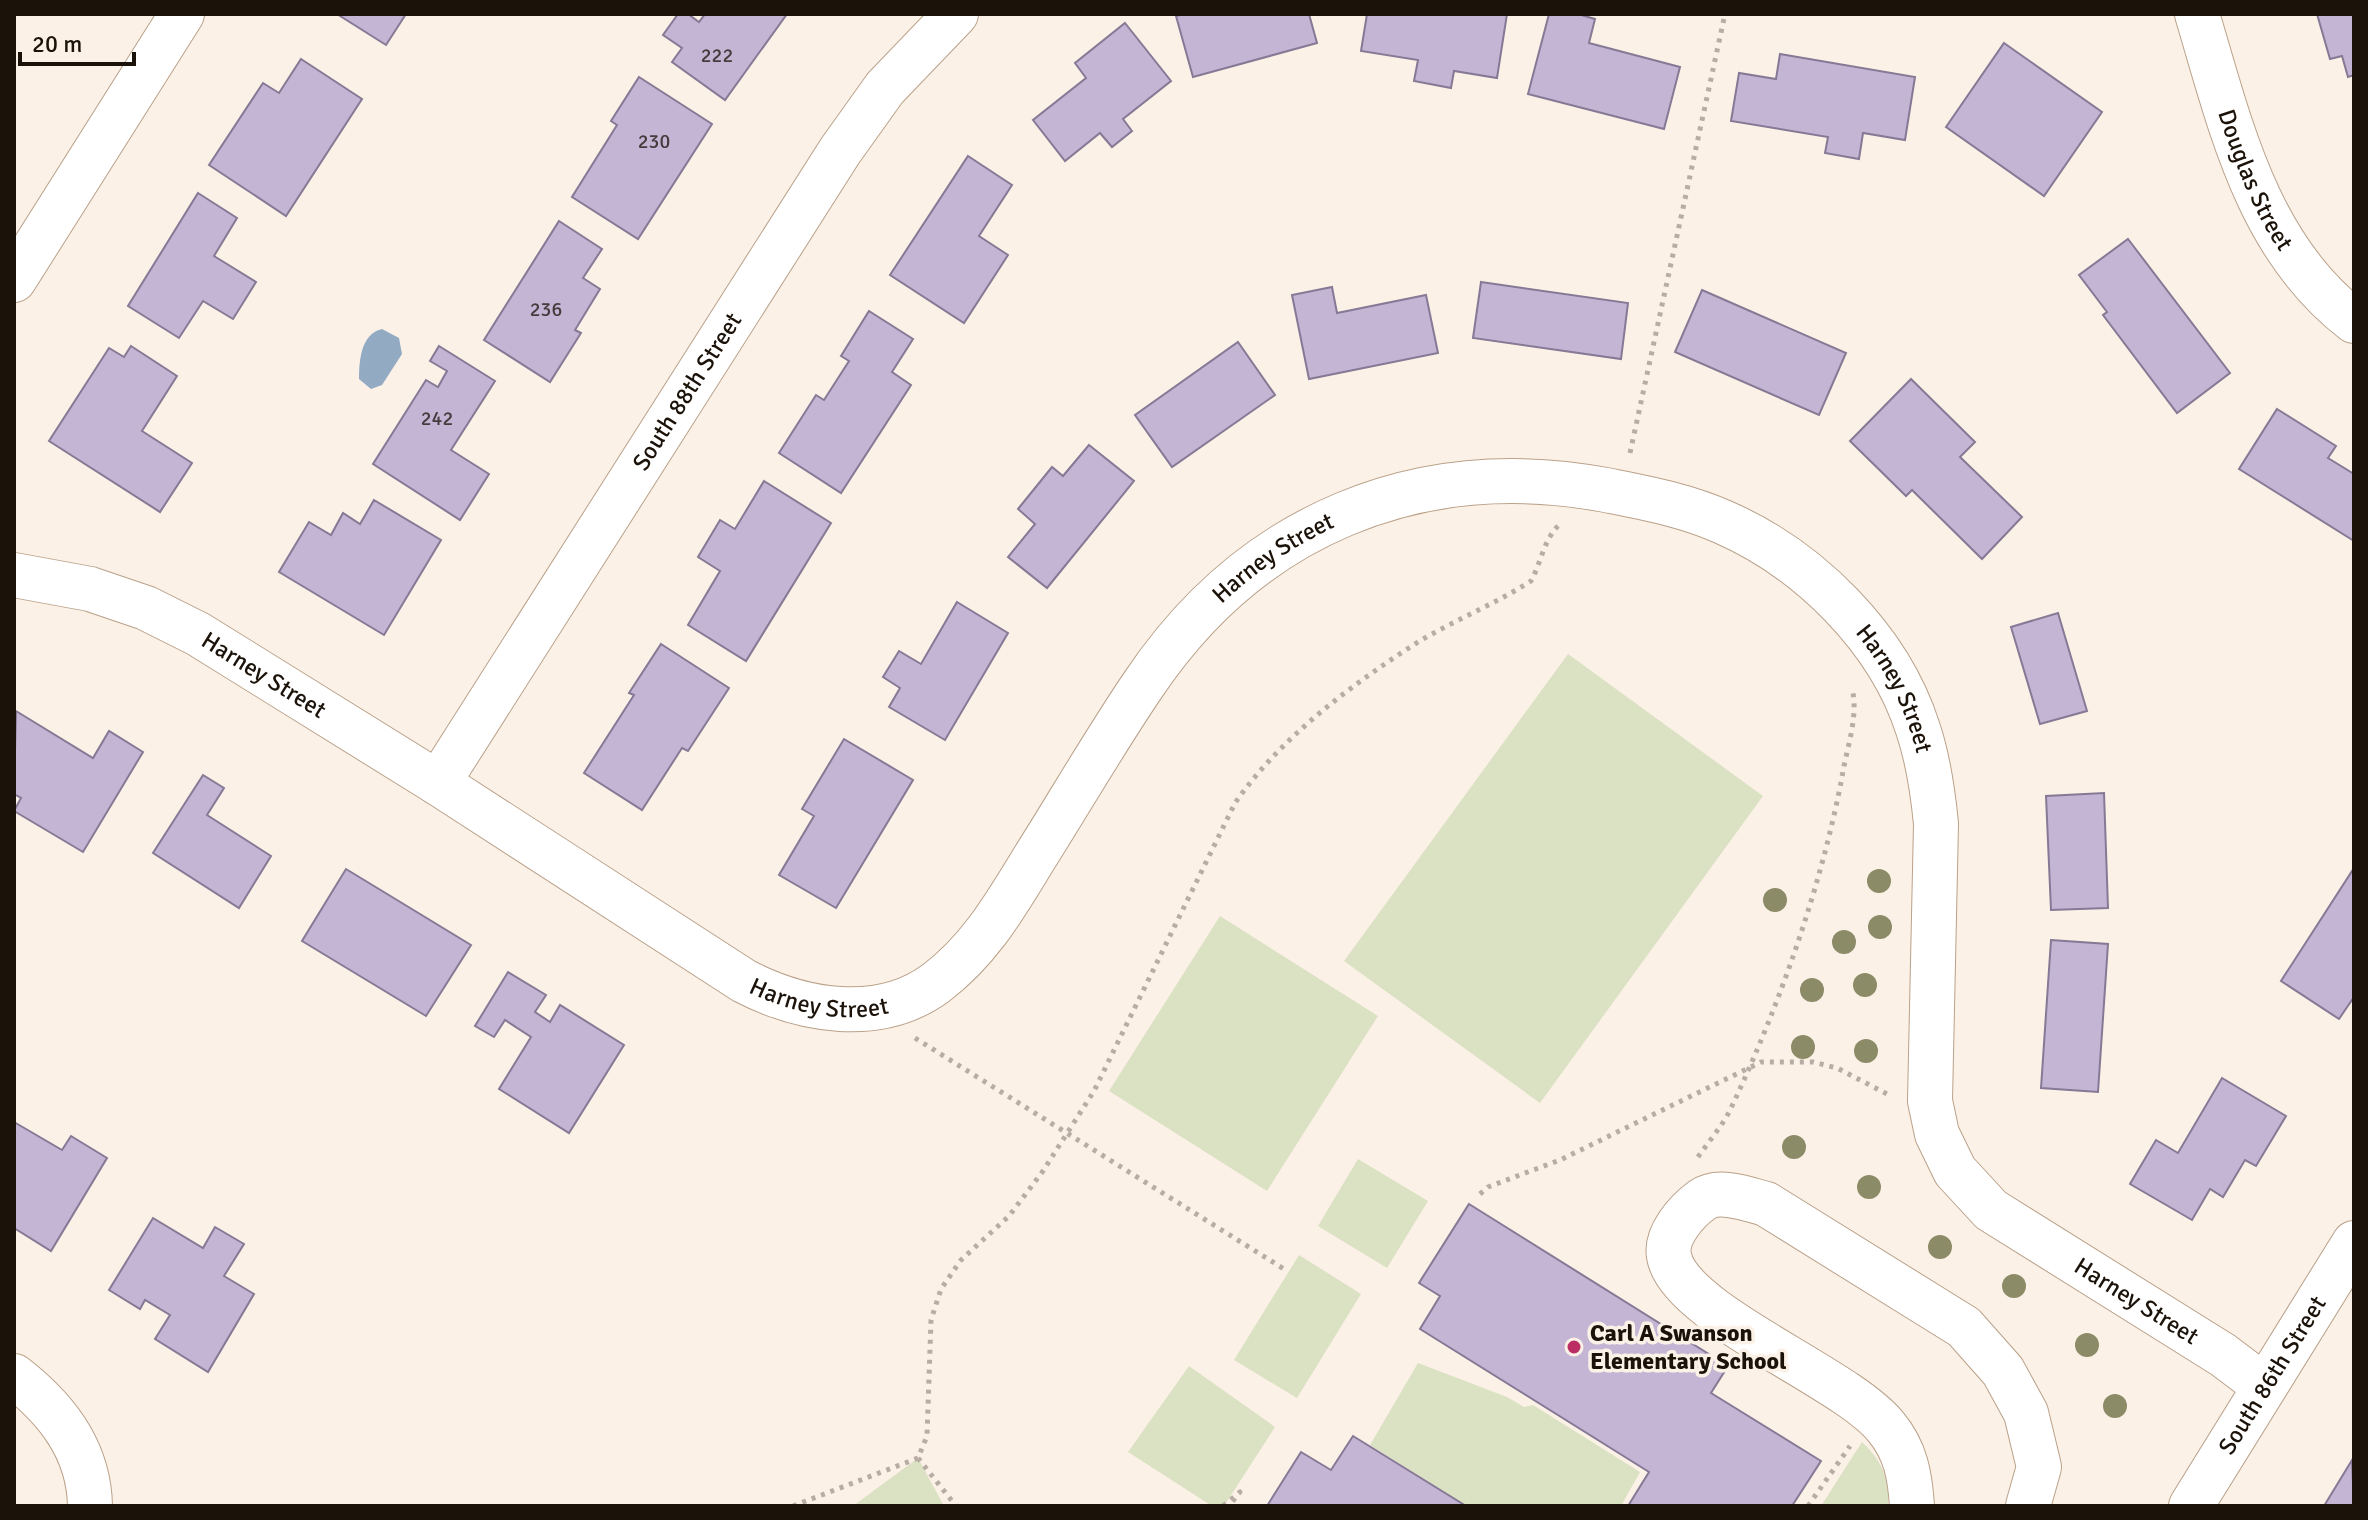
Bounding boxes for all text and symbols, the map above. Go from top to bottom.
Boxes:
scale bar [20,16,134,66]
text: 20 m [32,29,82,59]
house number: 222 [701,43,733,68]
street label: Douglas Street [2211,105,2300,256]
house number: 230 [638,129,670,154]
house number: 236 [530,297,562,322]
street label: South 88th Street [626,307,748,476]
house number: 242 [421,406,453,431]
street label: Harney Street [1206,506,1338,609]
street label: Harney Street [1850,618,1939,756]
street label: Harney Street [196,625,332,725]
street label: Harney Street [745,971,891,1024]
street label: Harney Street [2069,1251,2204,1351]
street label: South 86th Street [2212,1290,2333,1460]
place label: Carl A Swanson Elementary School [1590,1318,1787,1376]
marker: Carl A Swanson Elementary School [1565,1338,1583,1356]

